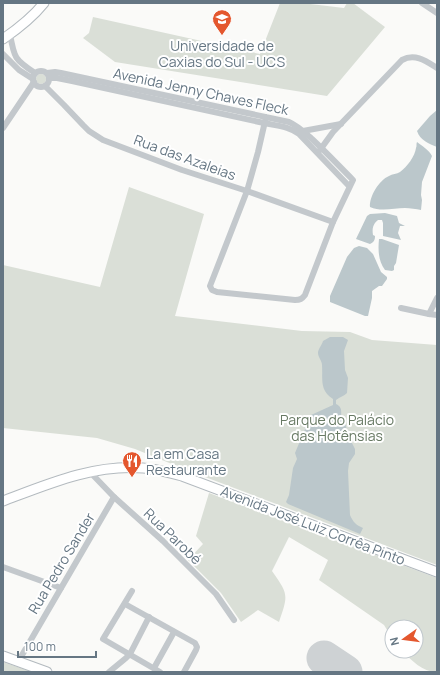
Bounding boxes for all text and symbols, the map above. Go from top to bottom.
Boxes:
school or university icon: Universidade de Caxias do Sul - UCS [211,8,233,36]
place label: Universidade de Caxias do Sul - UCS [159,36,286,71]
street label: Avenida Jenny Chaves Fleck [112,63,291,119]
street label: Rua das Azaleias [131,130,239,184]
park label: Parque do Palácio das Hotênsias [280,410,394,445]
place label: La em Casa Restaurante [146,444,226,479]
restaurant icon: La em Casa Restaurante [121,450,143,478]
street label: Avenida José Luiz Corrêa Pinto [218,481,408,569]
street label: Rua Parobé [140,504,206,568]
street label: Rua Pedro Sander [23,509,99,617]
north arrow [384,619,424,659]
scale bar [18,633,96,659]
text: N [386,636,402,647]
text: 100 m [24,638,56,655]

